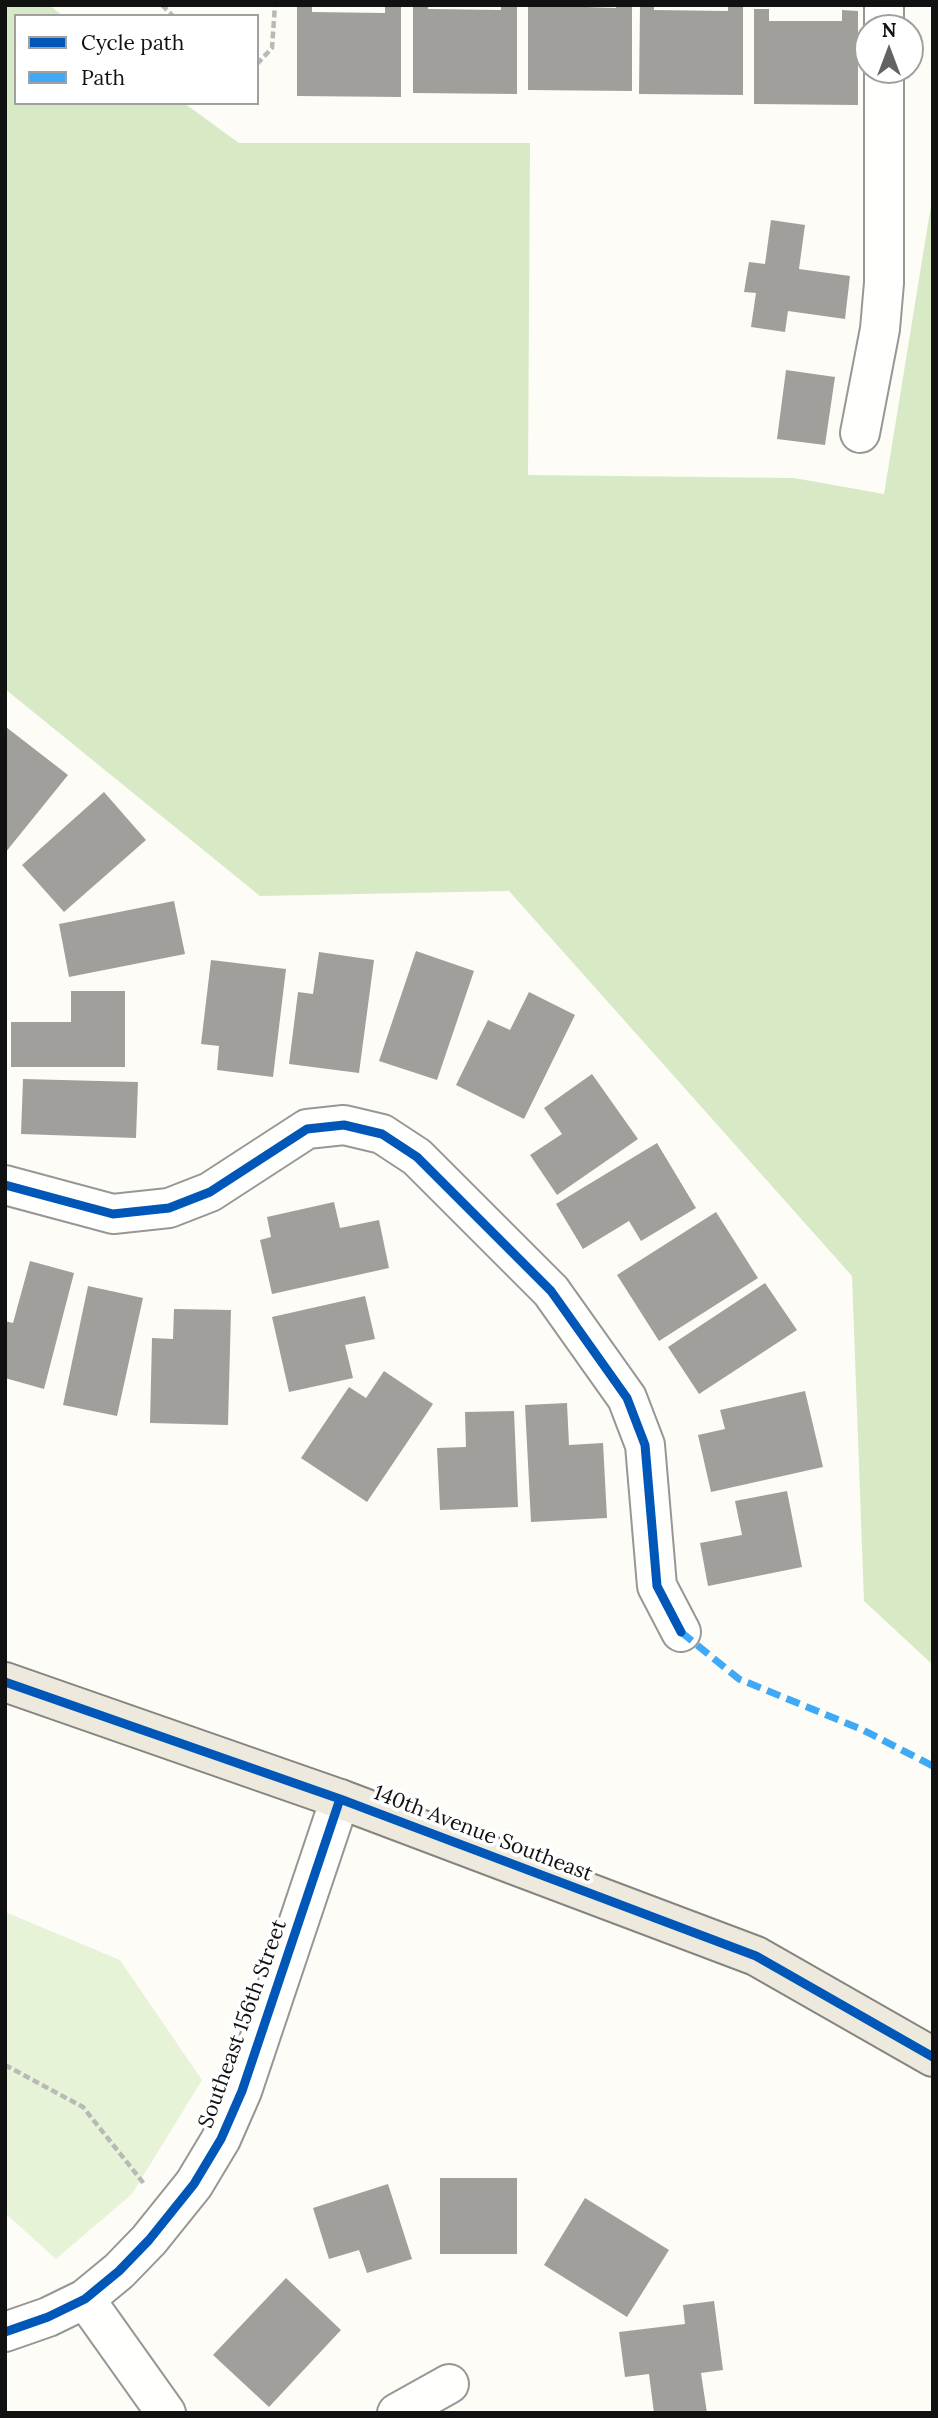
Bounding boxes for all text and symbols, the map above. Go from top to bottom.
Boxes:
legend [14,14,259,105]
north arrow [854,14,924,84]
text: N [882,18,896,42]
text: Cycle path [81,29,184,56]
text: Path [81,64,125,91]
street label: 140th Avenue Southeast [370,1781,596,1887]
street label: Southeast 156th Street [194,1916,292,2132]

